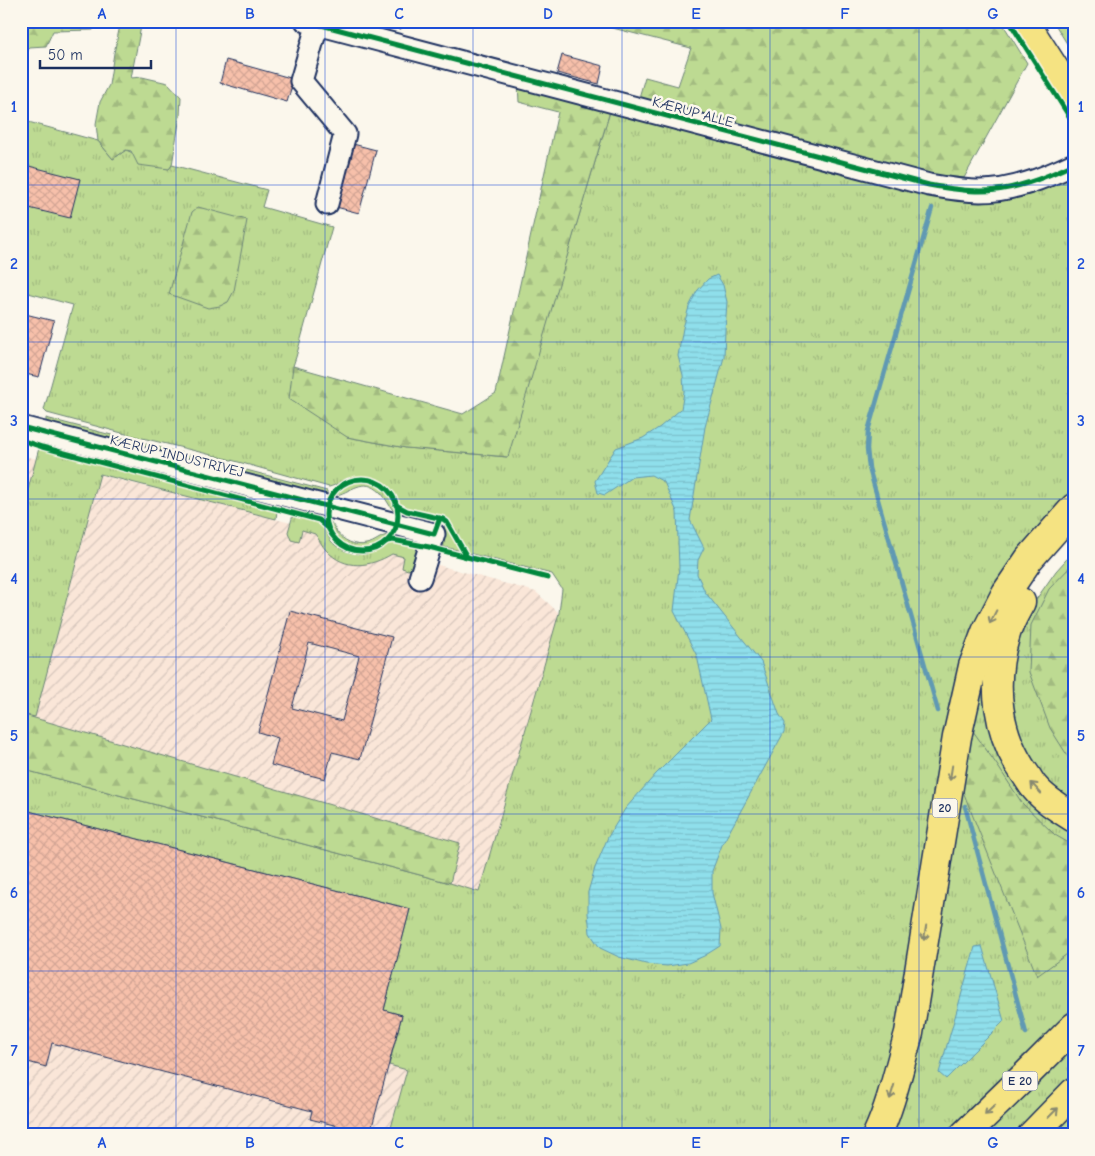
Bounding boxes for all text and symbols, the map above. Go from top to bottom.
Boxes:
text: A [98,5,107,23]
text: B [245,5,255,23]
text: C [394,5,404,23]
text: D [543,5,553,23]
text: E [691,5,701,23]
text: F [840,5,850,23]
text: G [987,5,999,23]
scale bar [40,38,151,70]
text: 50 m [48,46,83,64]
street label: KÆRUP ALLE [650,93,736,131]
text: 1 [11,98,17,116]
text: 1 [1078,98,1084,116]
text: 2 [10,255,18,273]
text: 2 [1077,255,1085,273]
text: 3 [10,412,18,430]
text: 3 [1077,412,1085,430]
street label: KÆRUP INDUSTRIVEJ [108,431,246,481]
text: 4 [10,570,18,588]
text: 4 [1077,570,1085,588]
one-way arrow [988,609,997,624]
text: 5 [10,727,18,745]
text: 5 [1077,727,1085,745]
one-way arrow [946,765,956,781]
one-way arrow [1030,781,1042,794]
road number: 20 [932,798,958,818]
text: 6 [10,884,18,902]
text: 6 [1077,884,1085,902]
one-way arrow [919,925,929,941]
text: 7 [10,1042,18,1060]
text: 7 [1077,1042,1085,1060]
road number: E 20 [1002,1072,1038,1090]
one-way arrow [887,1084,896,1100]
one-way arrow [983,1104,996,1116]
one-way arrow [1047,1107,1059,1120]
text: A [98,1134,107,1152]
text: B [245,1134,255,1152]
text: C [394,1134,404,1152]
text: D [543,1134,553,1152]
text: E [691,1134,701,1152]
text: F [840,1134,850,1152]
text: G [987,1134,999,1152]

